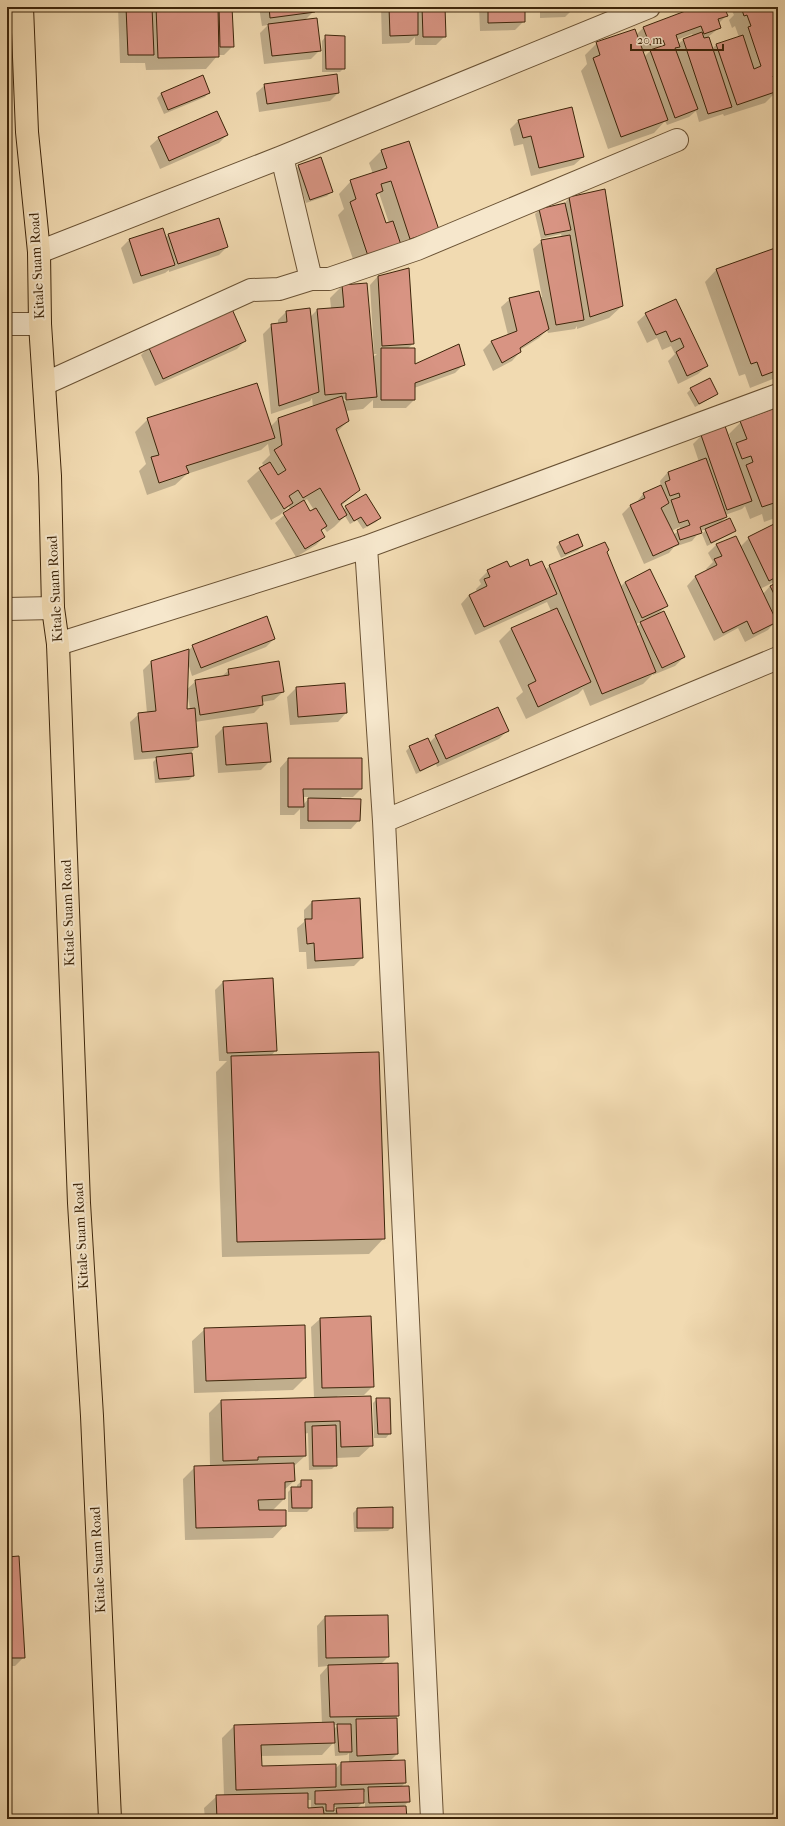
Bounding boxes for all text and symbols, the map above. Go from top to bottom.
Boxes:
scale bar [631,26,723,52]
text: 20 m [637,33,662,47]
street label: Kitale Suam Road [26,212,48,320]
street label: Kitale Suam Road [44,535,66,643]
street label: Kitale Suam Road [58,859,78,967]
street label: Kitale Suam Road [70,1182,92,1290]
street label: Kitale Suam Road [87,1506,109,1614]

